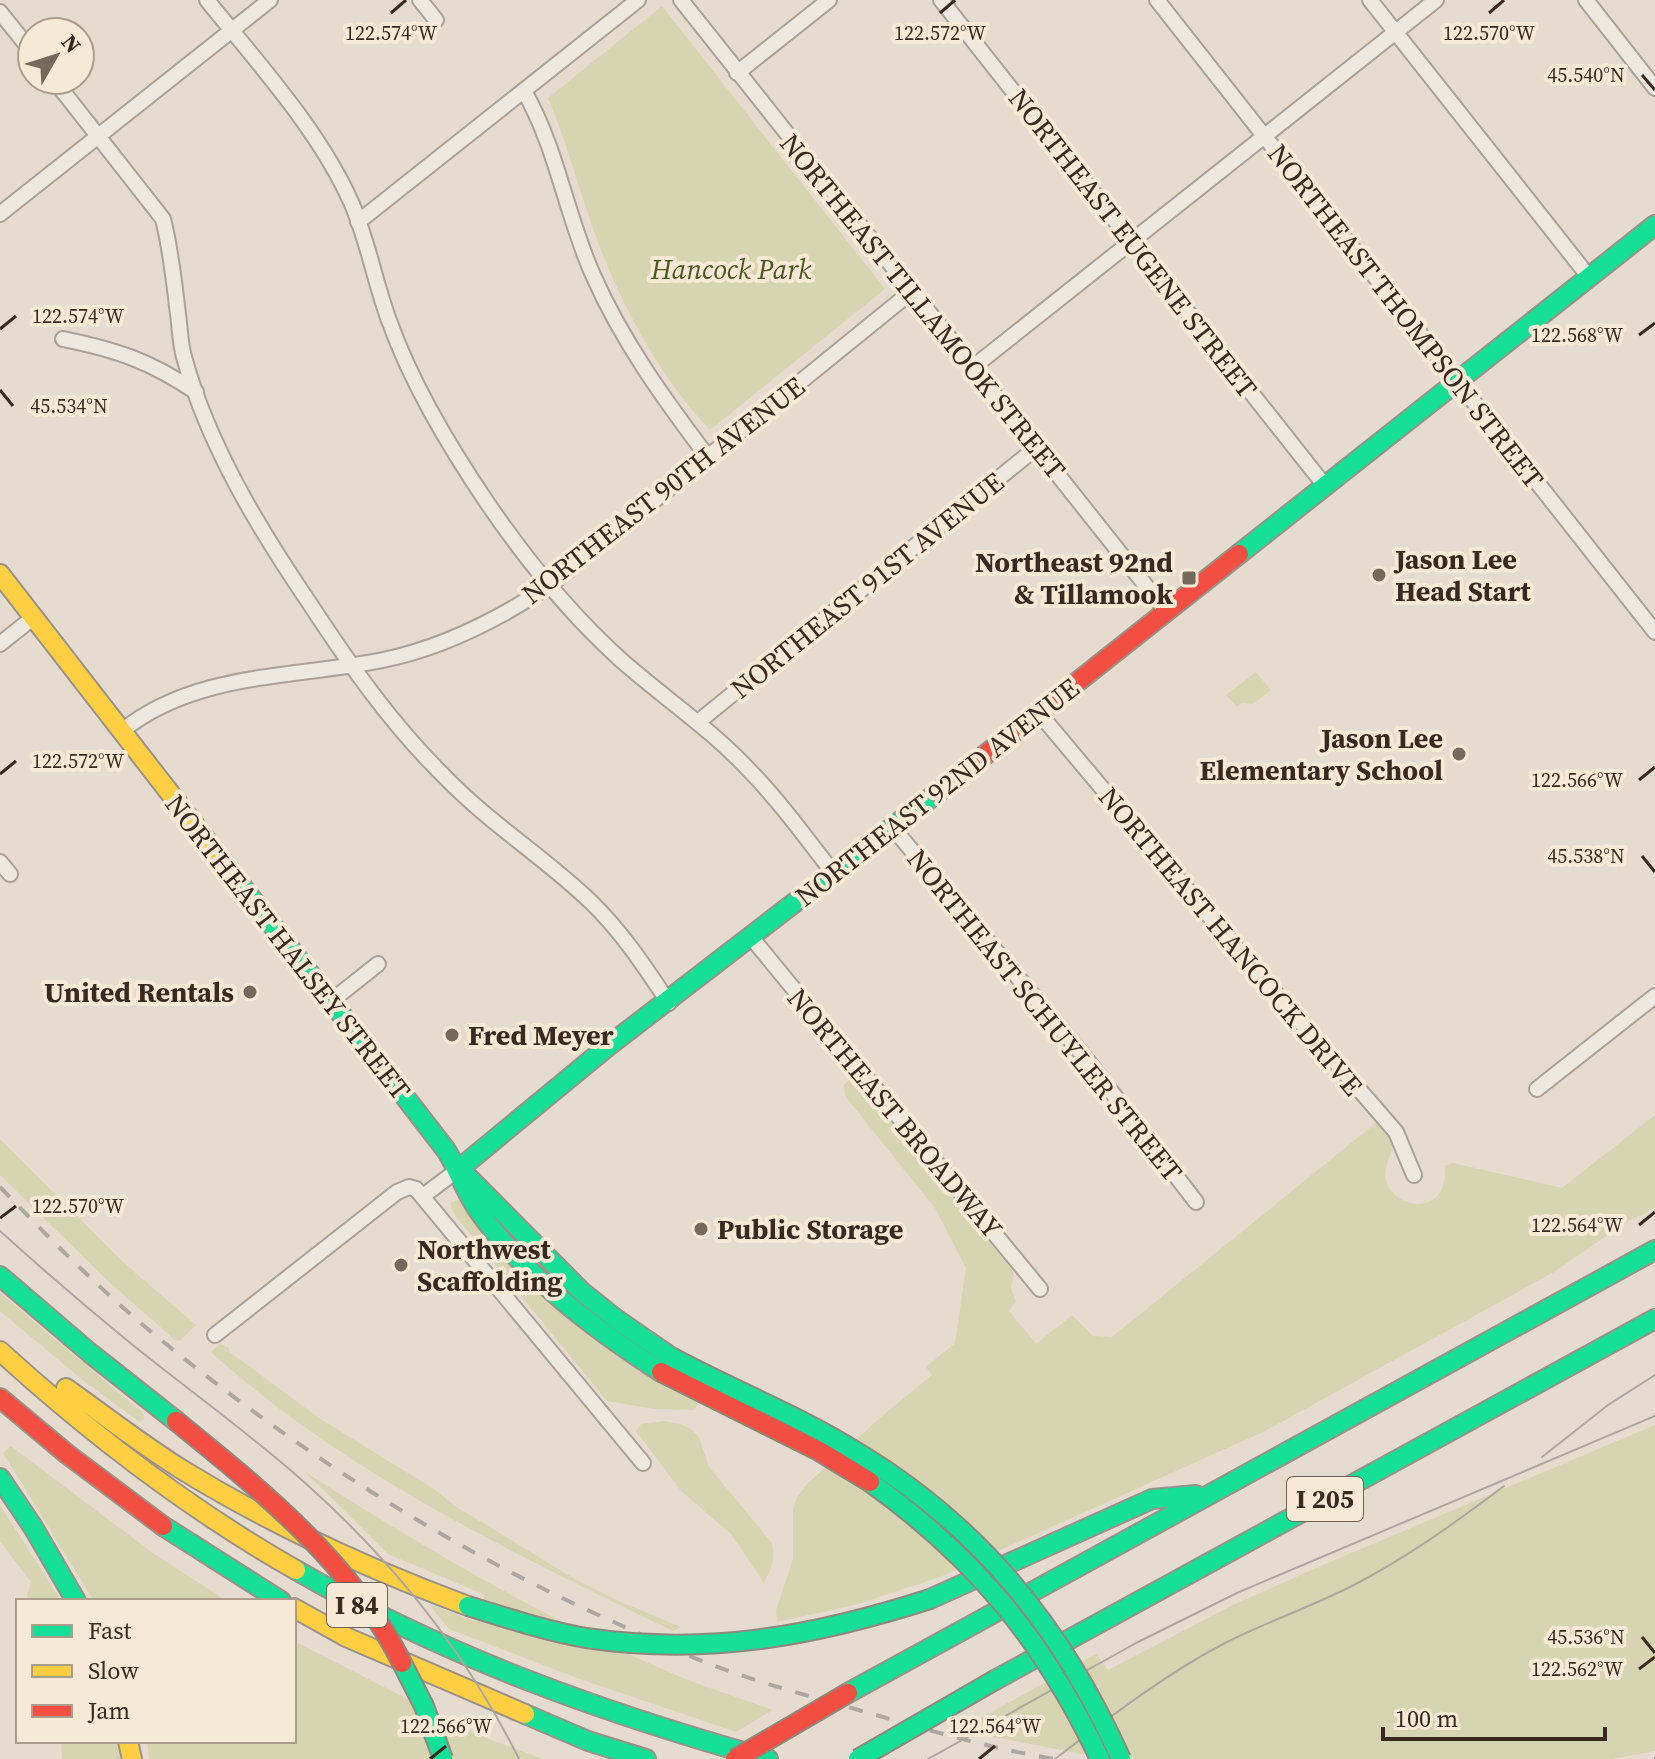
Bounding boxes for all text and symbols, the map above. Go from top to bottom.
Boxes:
north arrow [16,16,96,96]
text: 122.574°W [345,19,438,47]
text: 122.572°W [894,19,987,47]
text: 122.570°W [1443,19,1536,47]
text: N [55,28,88,59]
text: 45.540°N [1547,61,1625,89]
street label: NORTHEAST EUGENE STREET [1000,80,1266,406]
street label: NORTHEAST TILLAMOOK STREET [771,125,1075,487]
street label: NORTHEAST THOMPSON STREET [1259,136,1553,496]
park label: Hancock Park [650,250,812,288]
text: 122.574°W [32,302,125,330]
text: 122.568°W [1531,321,1624,349]
street label: NORTHEAST 90TH AVENUE [514,367,812,613]
text: 45.534°N [30,392,108,420]
street label: NORTHEAST 91ST AVENUE [723,463,1011,707]
place label: Jason Lee Head Start [1393,540,1532,610]
place label: Northeast 92nd & Tillamook [975,543,1173,613]
marker: Jason Lee Head Start [1370,566,1388,584]
marker: Northeast 92nd & Tillamook [1180,569,1198,587]
street label: NORTHEAST 92ND AVENUE [787,669,1087,915]
place label: Jason Lee Elementary School [1199,719,1443,789]
marker: Jason Lee Elementary School [1450,745,1468,763]
text: 122.572°W [32,747,125,775]
text: 122.566°W [1531,766,1624,794]
street label: NORTHEAST HANCOCK DRIVE [1090,779,1372,1103]
street label: NORTHEAST HALSEY STREET [157,786,419,1108]
street label: NORTHEAST SCHUYLER STREET [899,841,1191,1189]
text: 45.538°N [1547,842,1625,870]
place label: United Rentals [44,973,234,1011]
street label: NORTHEAST BROADWAY [779,980,1011,1246]
marker: United Rentals [241,983,259,1001]
place label: Fred Meyer [468,1016,614,1054]
marker: Fred Meyer [443,1026,461,1044]
text: 122.570°W [32,1192,125,1220]
place label: Public Storage [717,1210,903,1248]
text: 122.564°W [1531,1211,1624,1239]
marker: Public Storage [692,1220,710,1238]
place label: Northwest Scaffolding [417,1230,563,1300]
marker: Northwest Scaffolding [392,1256,410,1274]
road number: I 205 [1287,1477,1363,1521]
road number: I 84 [327,1583,387,1627]
legend [16,1599,296,1743]
text: Fast [88,1614,132,1647]
text: 45.536°N [1547,1623,1625,1651]
text: Slow [88,1654,139,1687]
text: 122.562°W [1531,1655,1624,1683]
scale bar [1383,1691,1605,1741]
text: Jam [87,1694,130,1727]
text: 100 m [1395,1702,1458,1735]
text: 122.566°W [400,1712,493,1740]
text: 122.564°W [949,1712,1042,1740]

